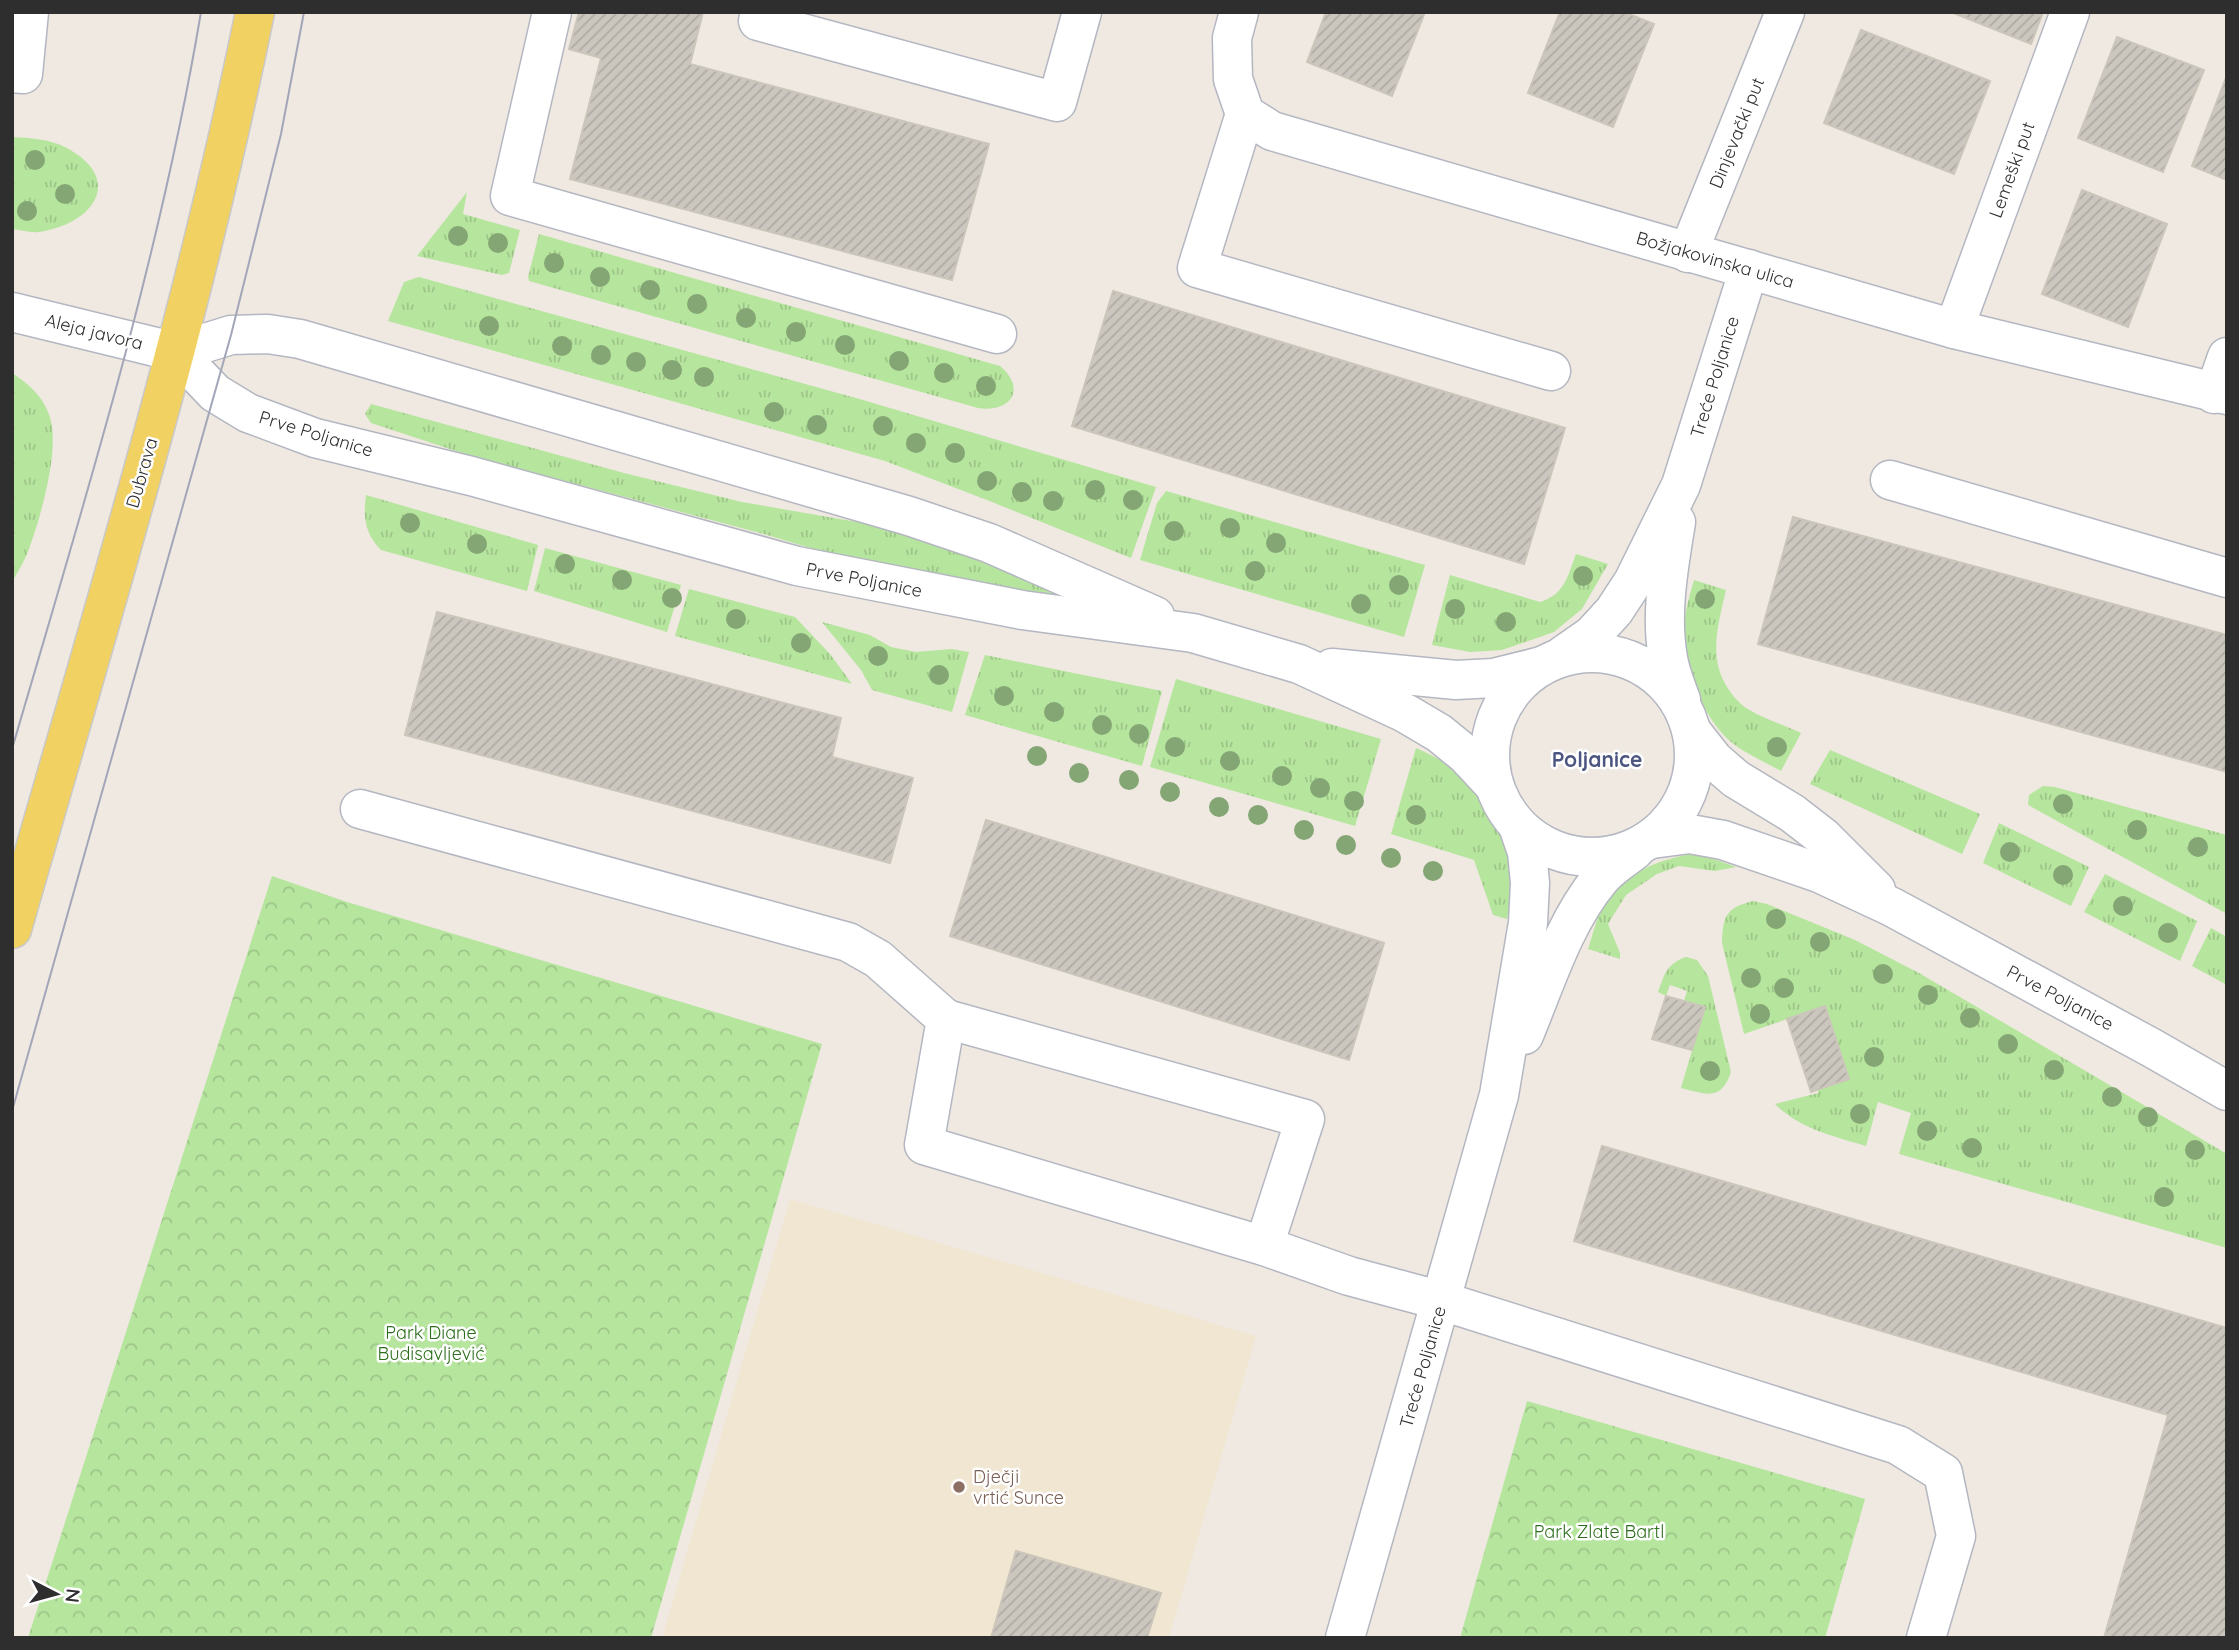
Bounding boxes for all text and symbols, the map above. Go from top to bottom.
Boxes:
street label: Dinjevački put [1704,74,1769,192]
street label: Lemeški put [1984,119,2040,221]
street label: Božjakovinska ulica [1634,226,1797,293]
street label: Aleja javora [43,308,145,355]
street label: Treće Poljanice [1685,313,1744,440]
street label: Prve Poljanice [256,405,376,462]
street label: Dubrava [121,435,162,511]
street label: Prve Poljanice [804,557,924,602]
district label: Poljanice [1552,746,1642,772]
street label: Prve Poljanice [2003,960,2118,1035]
street label: Treće Poljanice [1394,1303,1451,1430]
park label: Park Diane Budisavljević [377,1321,485,1365]
place label: Dječji vrtić Sunce [973,1465,1064,1509]
marker: Dječji vrtić Sunce [951,1479,967,1495]
park label: Park Zlate Bartl [1534,1520,1664,1543]
north arrow [21,1559,91,1629]
text: N [60,1588,86,1604]

